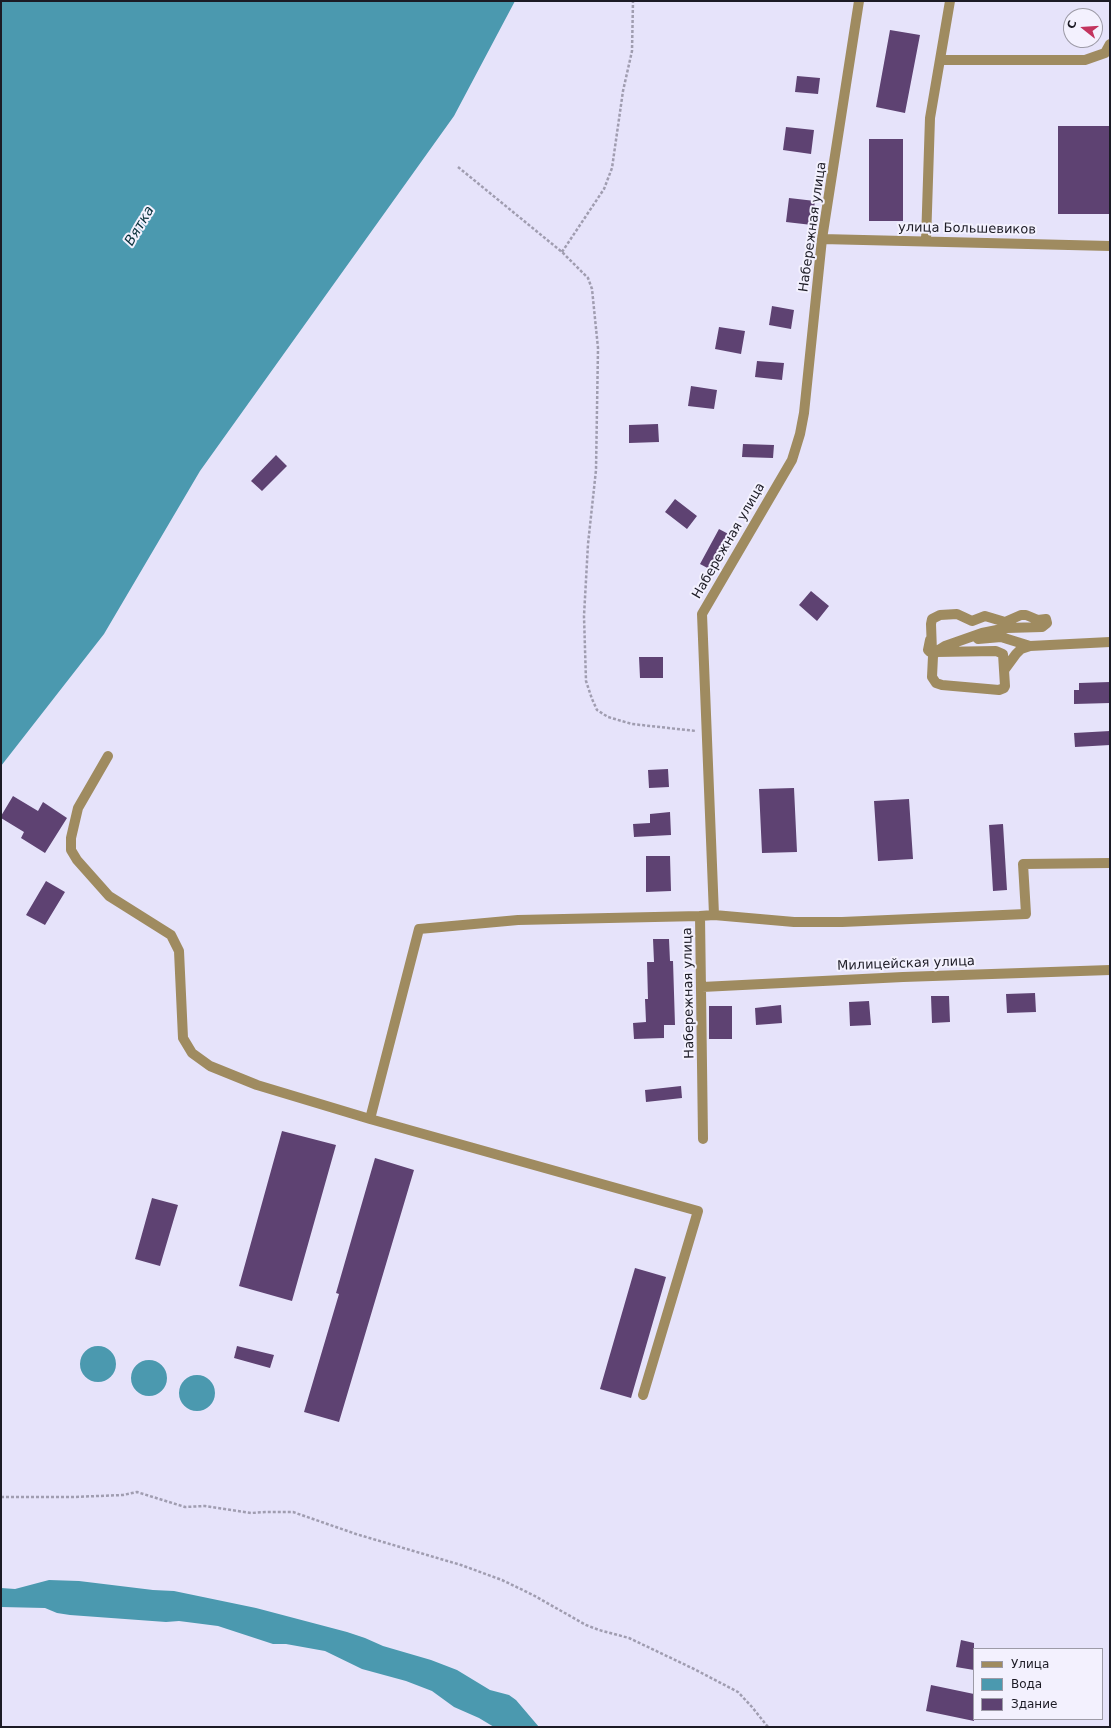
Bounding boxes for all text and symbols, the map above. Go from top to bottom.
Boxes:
north arrow [1063,8,1103,48]
text: С [1065,19,1079,30]
street label: Набережная улица [796,161,830,293]
water label: Вятка [122,203,158,249]
street label: улица Большевиков [898,220,1036,238]
street label: Набережная улица [689,480,769,602]
street label: Набережная улица [680,927,698,1059]
street label: Милицейская улица [837,954,975,974]
legend [973,1648,1103,1720]
text: Улица [1011,1657,1049,1671]
text: Вода [1011,1677,1042,1691]
text: Здание [1011,1697,1057,1711]

